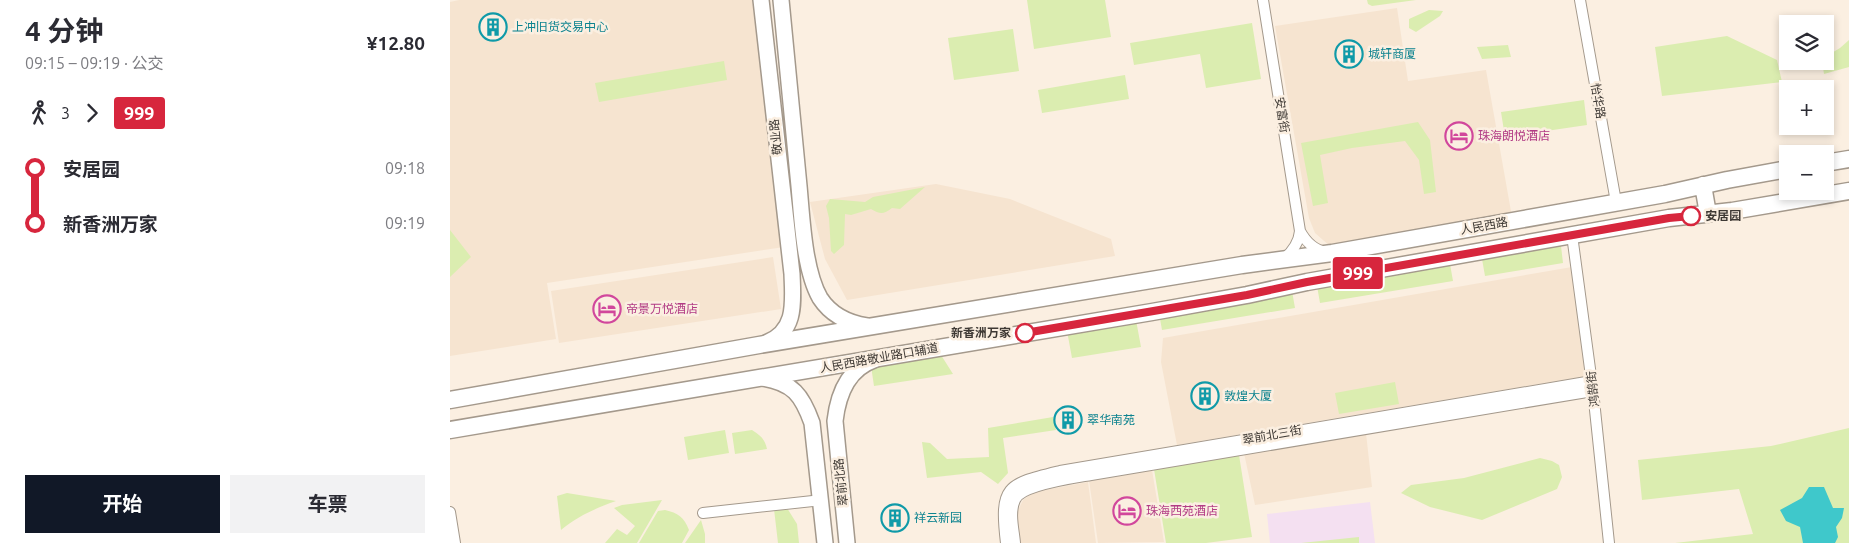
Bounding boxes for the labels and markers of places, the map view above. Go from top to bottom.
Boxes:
building icon: 上冲旧货交易中心 [478,12,508,42]
place label: 上冲旧货交易中心 [512,20,608,33]
building icon: 城轩商厦 [1334,39,1364,69]
place label: 城轩商厦 [1368,47,1416,60]
hotel icon: 珠海朗悦酒店 [1444,121,1474,151]
place label: 珠海朗悦酒店 [1478,129,1550,142]
marker: 安居园 [1681,206,1701,226]
place label: 安居园 [1705,209,1741,222]
hotel icon: 帝景万悦酒店 [592,294,622,324]
place label: 帝景万悦酒店 [626,302,698,315]
marker: 新香洲万家 [1015,323,1035,343]
place label: 新香洲万家 [951,326,1011,339]
building icon: 敦煌大厦 [1190,381,1220,411]
place label: 敦煌大厦 [1224,389,1272,402]
building icon: 翠华南苑 [1053,405,1083,435]
place label: 翠华南苑 [1087,413,1135,426]
hotel icon: 珠海西苑酒店 [1112,496,1142,526]
building icon: 祥云新园 [880,503,910,533]
place label: 珠海西苑酒店 [1146,504,1218,517]
place label: 祥云新园 [914,511,962,524]

